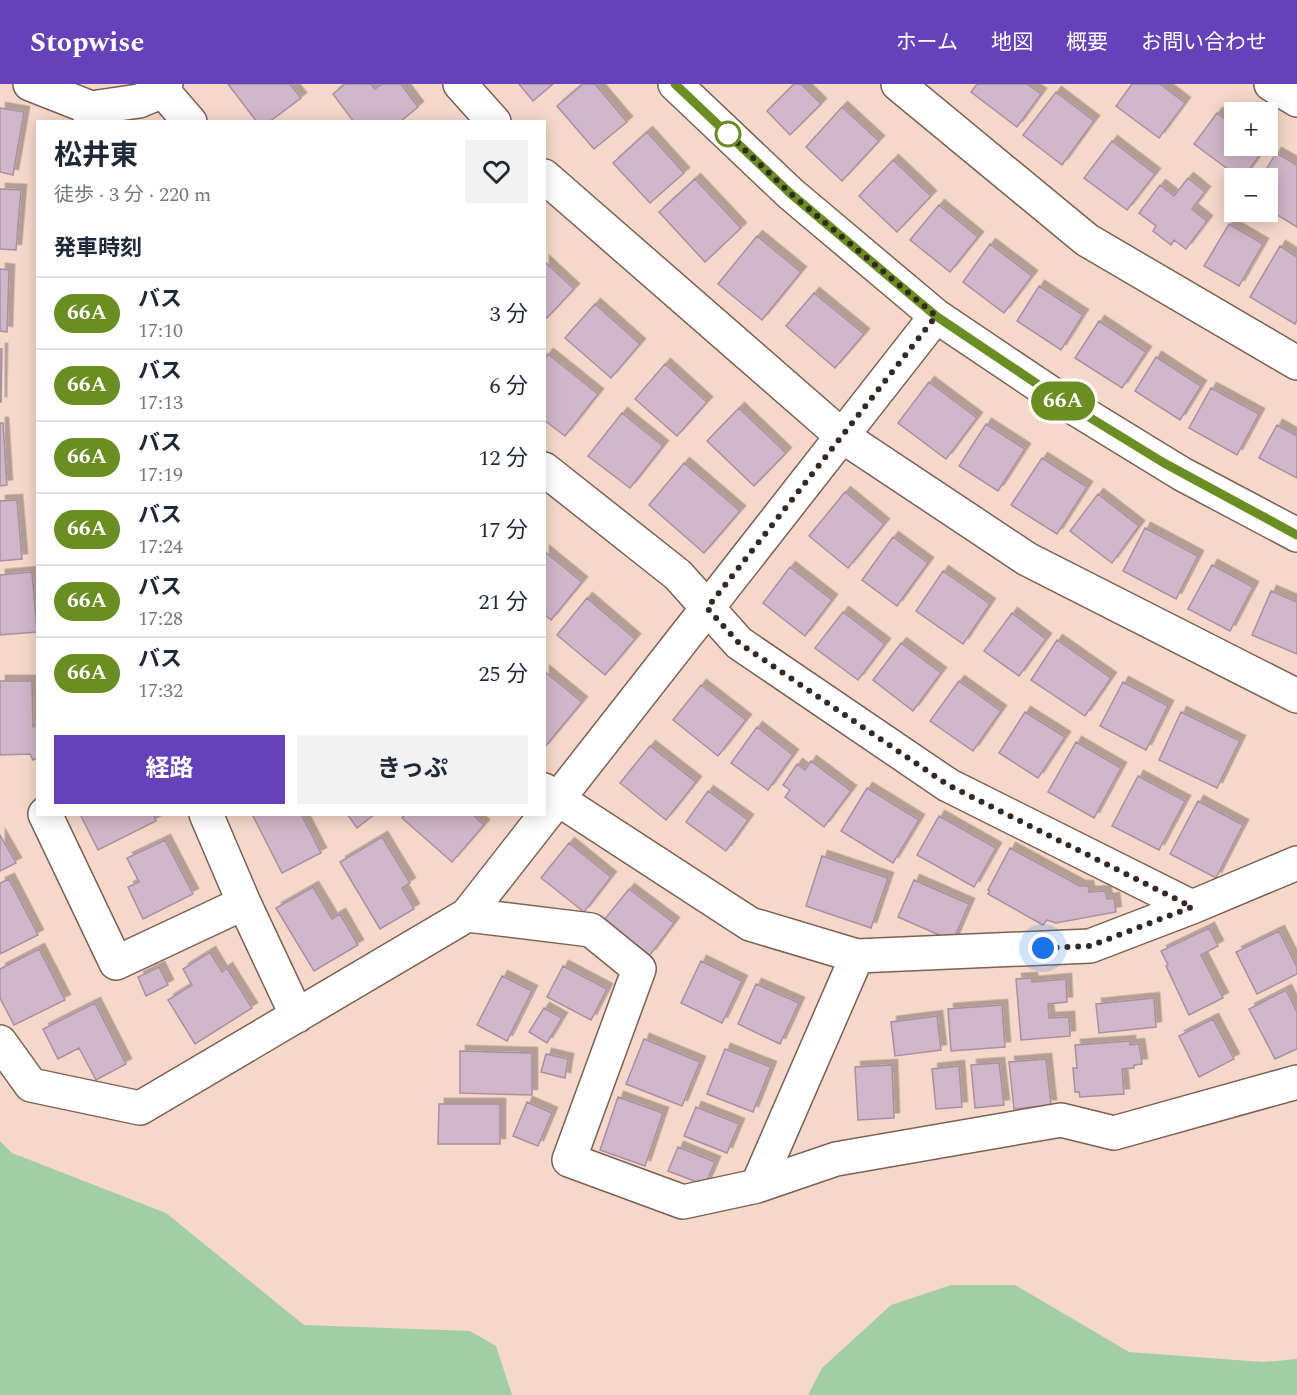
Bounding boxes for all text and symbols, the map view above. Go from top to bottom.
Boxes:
text: Stopwise [30,21,144,64]
text: ホーム [896,27,958,59]
text: 地図 [991,27,1033,59]
text: 概要 [1066,27,1108,59]
text: お問い合わせ [1141,27,1267,59]
map controls [1224,102,1278,222]
button: + [1224,102,1278,156]
unlabelled marker [715,121,741,147]
text: 松井東 [54,134,138,177]
button: heart [465,140,528,203]
button: − [1224,168,1278,222]
text: 徒歩 · 3 分 · 220 m [54,180,211,210]
text: 発車時刻 [54,232,142,265]
text: バス [138,283,182,316]
text: 66A [67,297,107,329]
text: 3 分 [489,298,528,331]
text: 17:10 [138,316,183,346]
text: バス [138,355,182,388]
text: 66A [67,369,107,401]
text: 6 分 [489,370,528,403]
line badge: 66A [1028,382,1098,420]
text: 66A [1043,385,1083,417]
text: 17:13 [138,388,183,418]
text: バス [138,427,182,460]
text: 66A [67,441,107,473]
text: 12 分 [478,442,528,475]
text: 17:19 [138,460,183,490]
text: バス [138,499,182,532]
text: 66A [67,513,107,545]
text: 17 分 [478,514,528,547]
text: 17:24 [138,532,183,562]
text: バス [138,571,182,604]
text: 66A [67,585,107,617]
text: 21 分 [478,586,528,619]
text: 17:28 [138,604,183,634]
text: バス [138,643,182,676]
text: 66A [67,657,107,689]
text: 25 分 [478,658,528,691]
text: 17:32 [138,676,183,706]
button: 経路 [54,735,285,804]
button: きっぷ [297,735,528,804]
your location [1028,933,1058,963]

